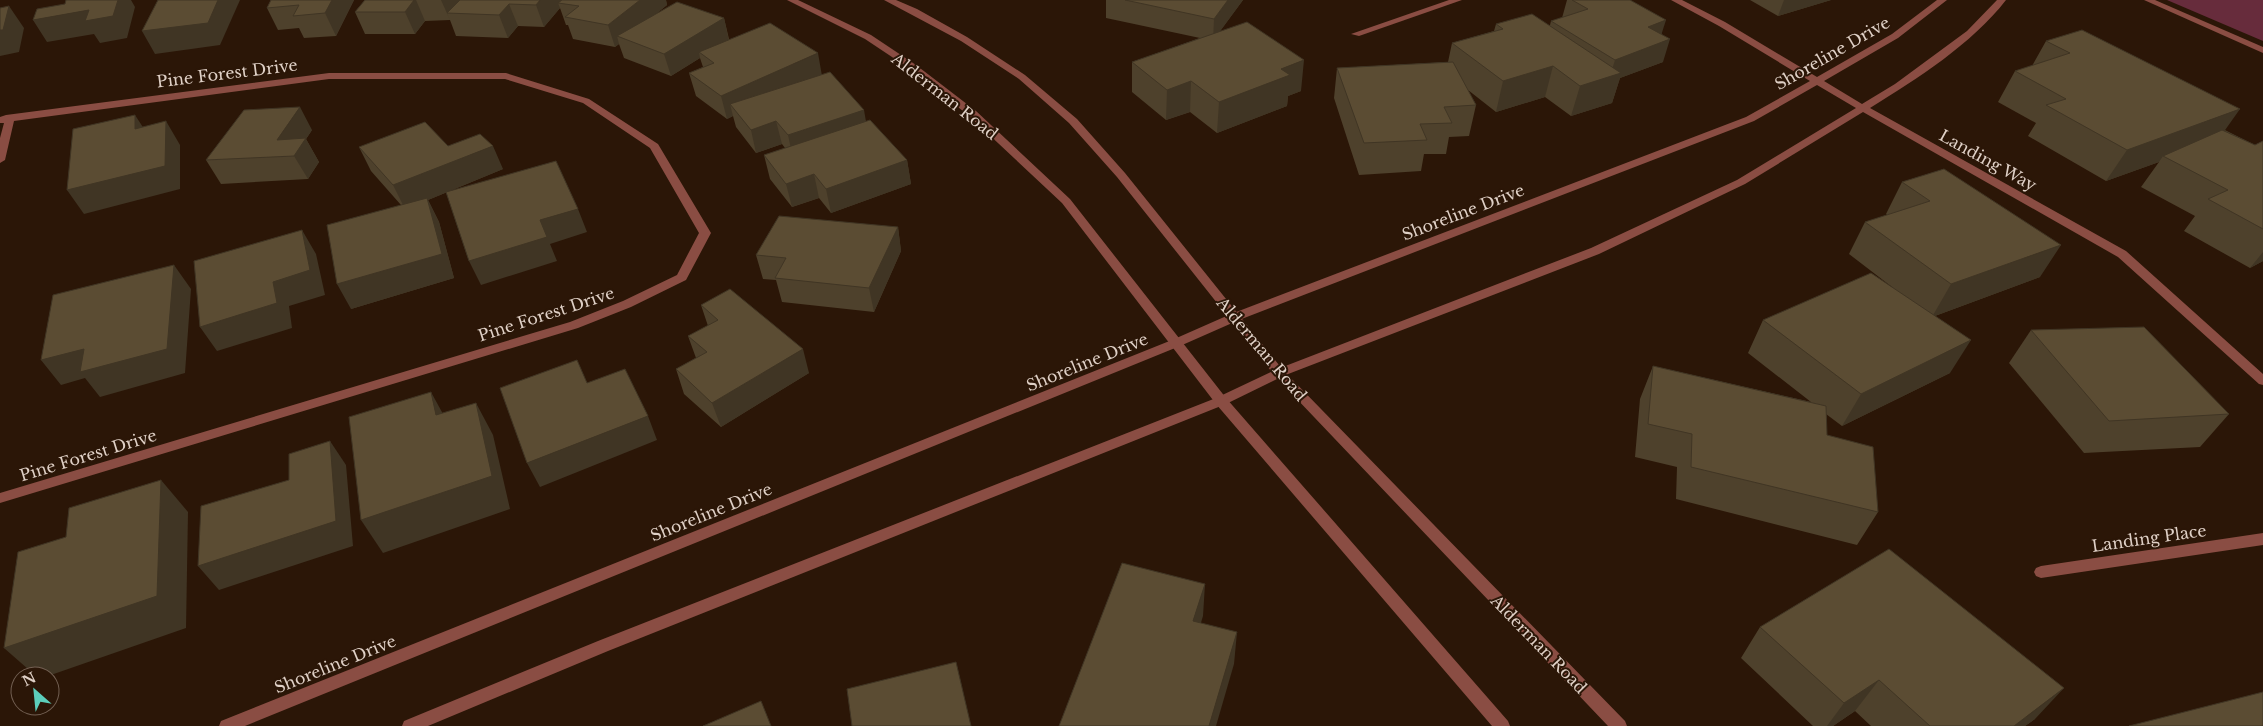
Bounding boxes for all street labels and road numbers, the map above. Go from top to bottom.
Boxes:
street label: Shoreline Drive [1771,12,1893,94]
street label: Alderman Road [887,48,1002,144]
street label: Pine Forest Drive [155,54,299,92]
street label: Landing Way [1936,125,2041,195]
street label: Shoreline Drive [1399,179,1527,245]
street label: Pine Forest Drive [475,283,617,345]
street label: Alderman Road [1212,292,1311,405]
street label: Shoreline Drive [1023,328,1151,396]
street label: Pine Forest Drive [17,425,159,485]
street label: Shoreline Drive [647,478,775,546]
street label: Landing Place [2090,520,2208,556]
street label: Alderman Road [1486,590,1591,698]
street label: Shoreline Drive [271,630,399,698]

